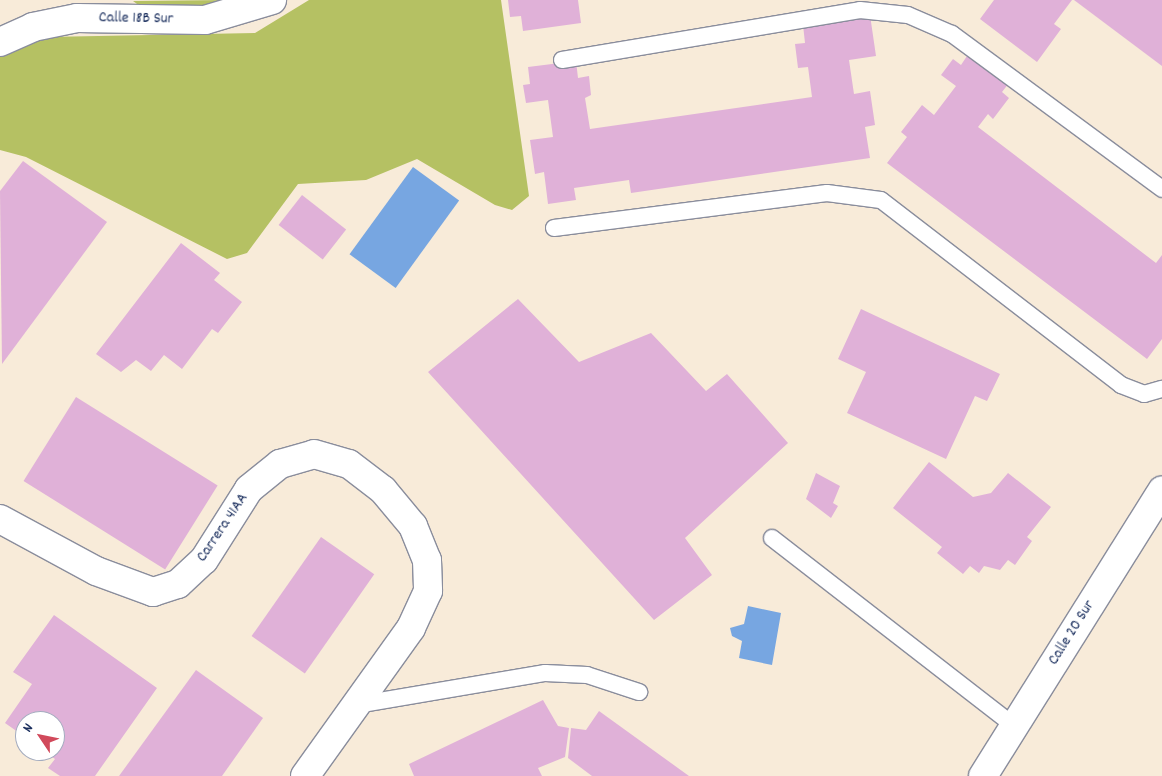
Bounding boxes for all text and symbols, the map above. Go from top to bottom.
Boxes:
street label: Calle 18B Sur [98,9,174,29]
street label: Carrera 41AA [193,490,253,566]
street label: Calle 20 Sur [1045,597,1099,669]
north arrow [15,711,65,761]
text: N [18,720,39,737]

